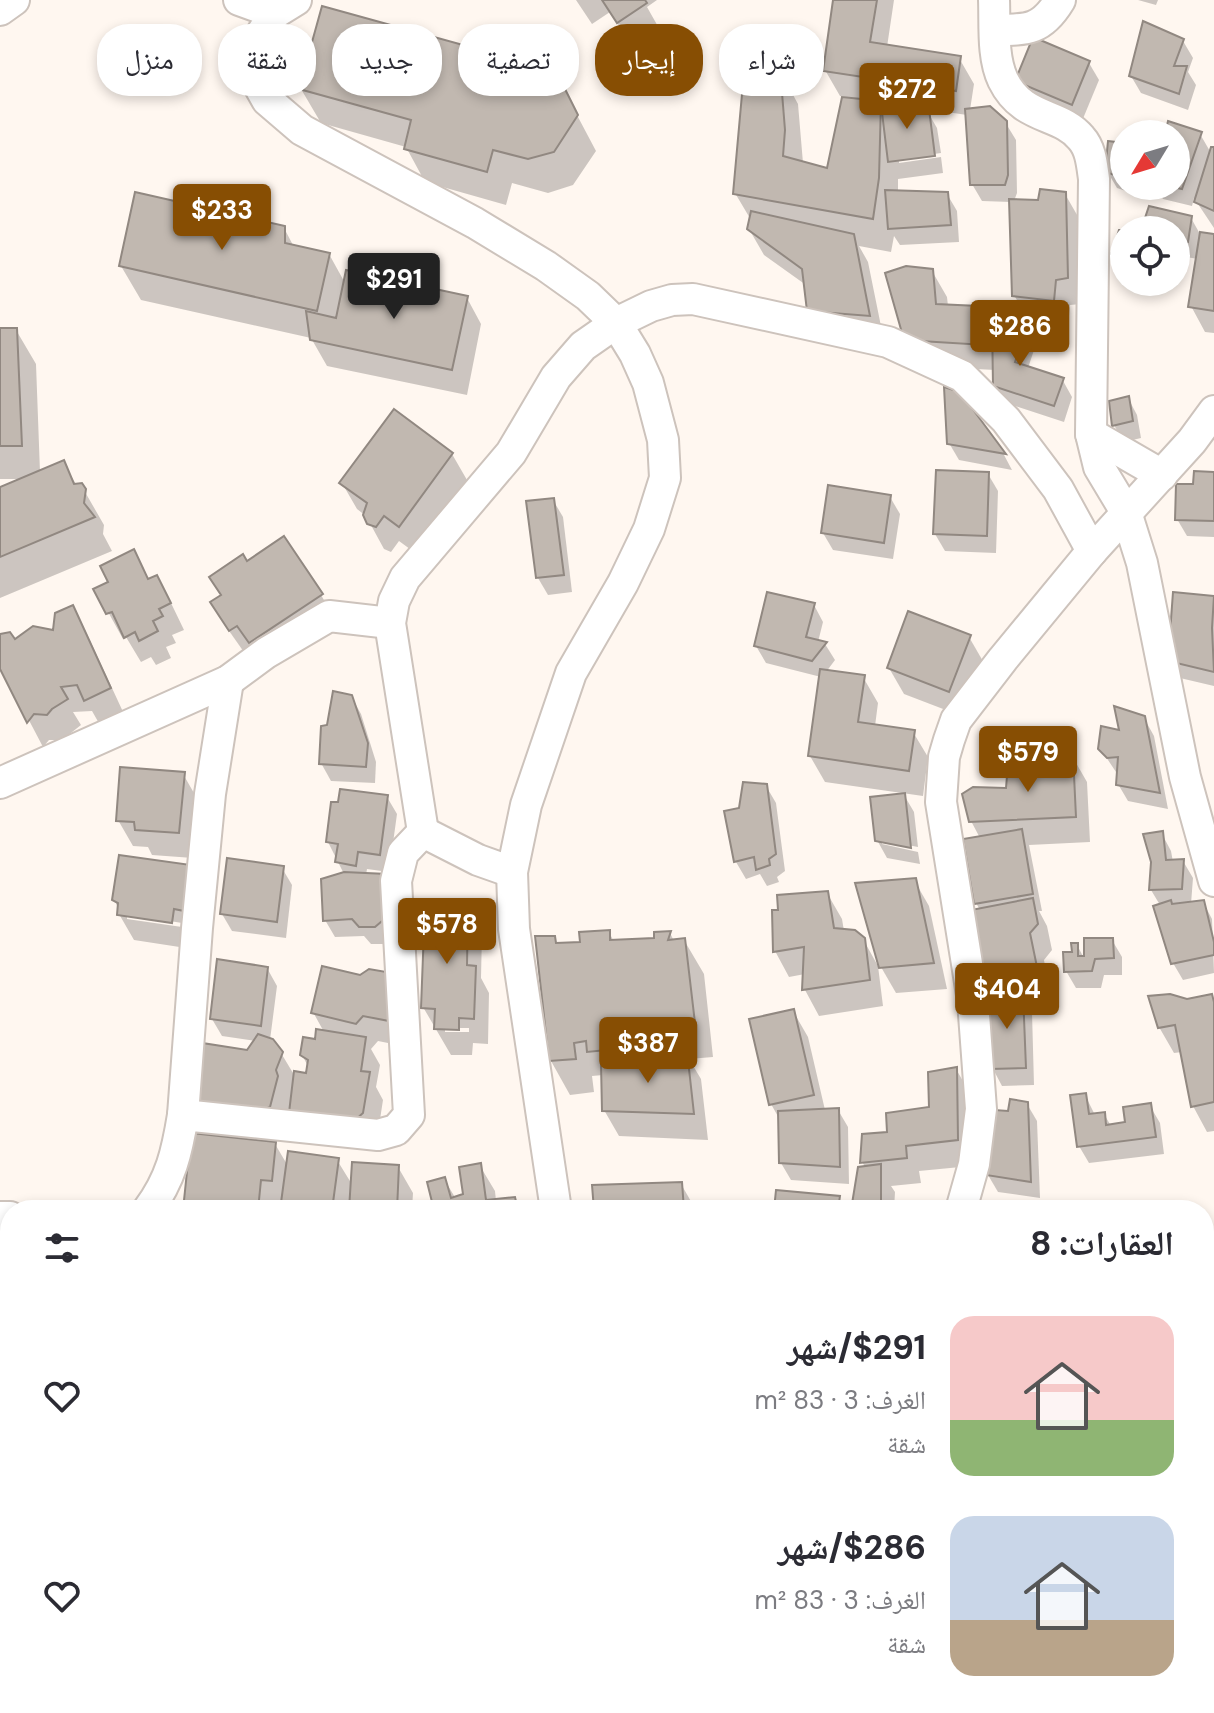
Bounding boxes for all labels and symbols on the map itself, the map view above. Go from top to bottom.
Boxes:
pin: $272 [860,63,954,131]
north arrow [1110,120,1190,200]
pin: $233 [175,184,269,252]
pin: $291 [347,253,441,321]
pin: $286 [973,300,1067,368]
pin: $579 [981,726,1075,794]
pin: $578 [400,898,494,966]
pin: $404 [960,963,1054,1031]
pin: $387 [601,1017,695,1085]

